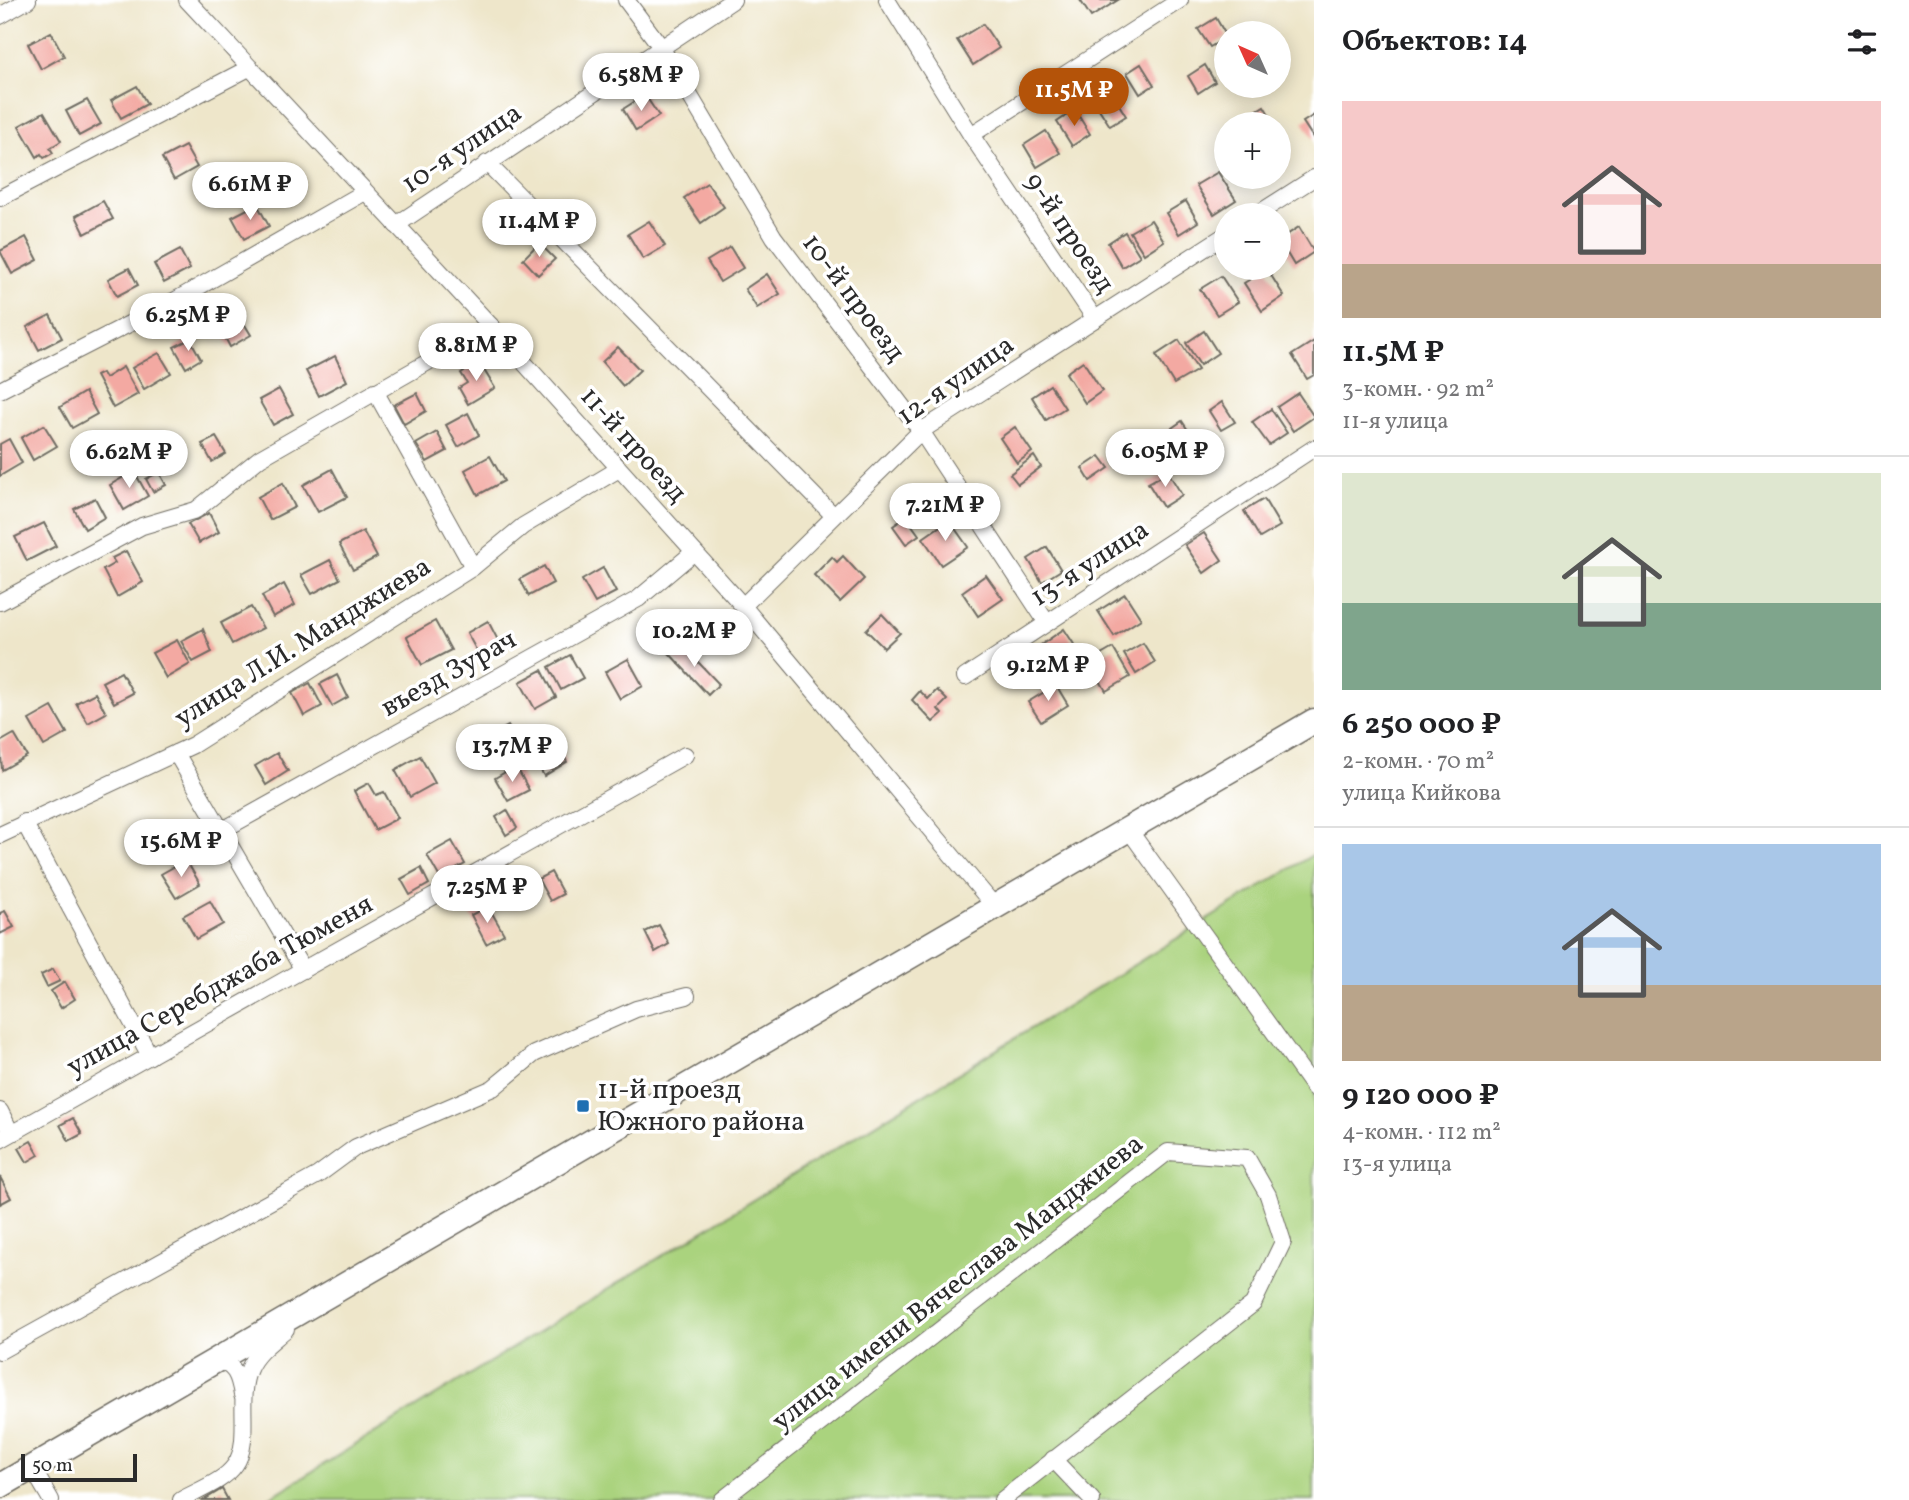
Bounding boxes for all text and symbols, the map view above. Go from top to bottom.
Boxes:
north arrow [1214,21,1292,98]
map controls [1214,21,1291,280]
text: Объектов: 14 [1342,21,1527,63]
icon: filters [1843,23,1881,61]
pin: 6.58M ₽ [576,54,706,113]
text: 6.58M ₽ [598,60,684,92]
pin: 11.5M ₽ [1009,68,1139,128]
text: 11.5M ₽ [1035,75,1113,107]
street label: 10-я улица [394,94,530,204]
button: + [1214,112,1291,189]
icon: home [1549,147,1675,273]
pin: 6.61M ₽ [185,162,315,222]
street label: 9-й проезд [1014,165,1124,301]
text: 6.61M ₽ [208,169,292,201]
pin: 11.4M ₽ [474,200,604,259]
button: − [1214,203,1291,280]
text: 11.4M ₽ [498,206,580,238]
street label: 10-й проезд [792,226,914,370]
pin: 6.25M ₽ [123,294,253,353]
text: 6.25M ₽ [146,300,230,332]
pin: 8.81M ₽ [411,324,541,383]
street label: 12-я улица [890,326,1022,436]
text: 8.81M ₽ [434,330,518,362]
text: 11.5M ₽ [1342,332,1444,374]
text: 3-комн. · 92 m² [1342,374,1494,406]
street label: 11-й проезд [570,379,696,512]
text: 11-я улица [1342,406,1449,438]
pin: 6.62M ₽ [64,430,194,490]
pin: 6.05M ₽ [1100,430,1230,489]
text: 6.05M ₽ [1122,436,1208,468]
text: 6.62M ₽ [86,437,172,469]
pin: 7.21M ₽ [880,484,1010,543]
text: 7.21M ₽ [905,490,985,522]
street label: 13-я улица [1023,511,1157,617]
icon: home [1549,519,1675,645]
street label: улица Л.И. Манджиева [167,548,439,738]
pin: 10.2M ₽ [629,610,759,669]
text: 10.2M ₽ [652,616,736,648]
street label: въезд Зурач [374,621,524,727]
pin: 9.12M ₽ [983,644,1113,703]
text: 9.12M ₽ [1006,650,1090,682]
text: 6 250 000 ₽ [1342,704,1501,746]
pin: 13.7M ₽ [447,724,577,784]
text: 13.7M ₽ [472,731,552,763]
text: 2-комн. · 70 m² [1342,746,1494,778]
text: улица Кийкова [1342,778,1502,810]
pin: 15.6M ₽ [116,820,246,879]
text: 15.6M ₽ [140,826,222,858]
pin: 7.25M ₽ [422,866,552,925]
text: 7.25M ₽ [447,872,527,904]
street label: улица Серебджаба Тюменя [60,885,380,1087]
icon: home [1549,890,1675,1016]
place label: 11-й проезд Южного района [597,1071,805,1142]
text: 9 120 000 ₽ [1342,1075,1499,1117]
marker: 11-й проезд Южного района [575,1098,591,1114]
text: 4-комн. · 112 m² [1342,1117,1501,1149]
street label: улица имени Вячеслава Манджиева [764,1125,1152,1441]
text: 13-я улица [1342,1149,1452,1181]
scale bar [21,1451,136,1483]
text: 50 m [32,1453,73,1479]

